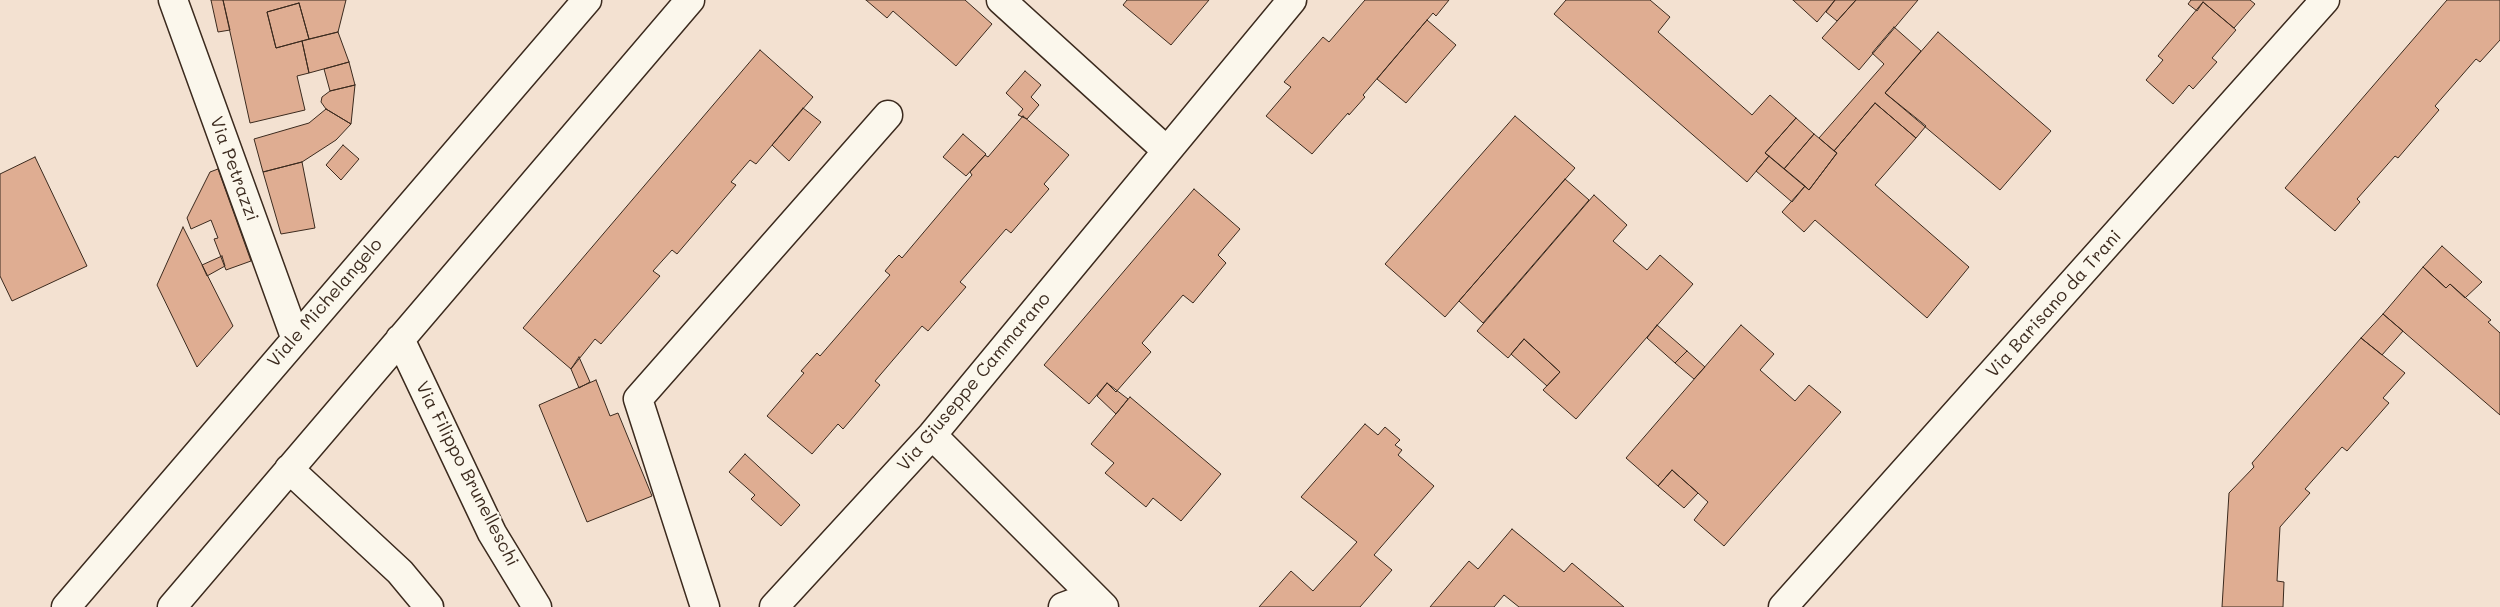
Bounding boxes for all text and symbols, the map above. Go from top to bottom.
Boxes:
street label: Via Petrazzi [205,114,263,224]
street label: Via Barisano da Trani [1982,226,2126,382]
street label: Viale Michelangelo [263,234,387,372]
street label: Via Giuseppe Cammarano [893,288,1055,476]
street label: Via Filippo Brunelleschi [411,378,523,570]

